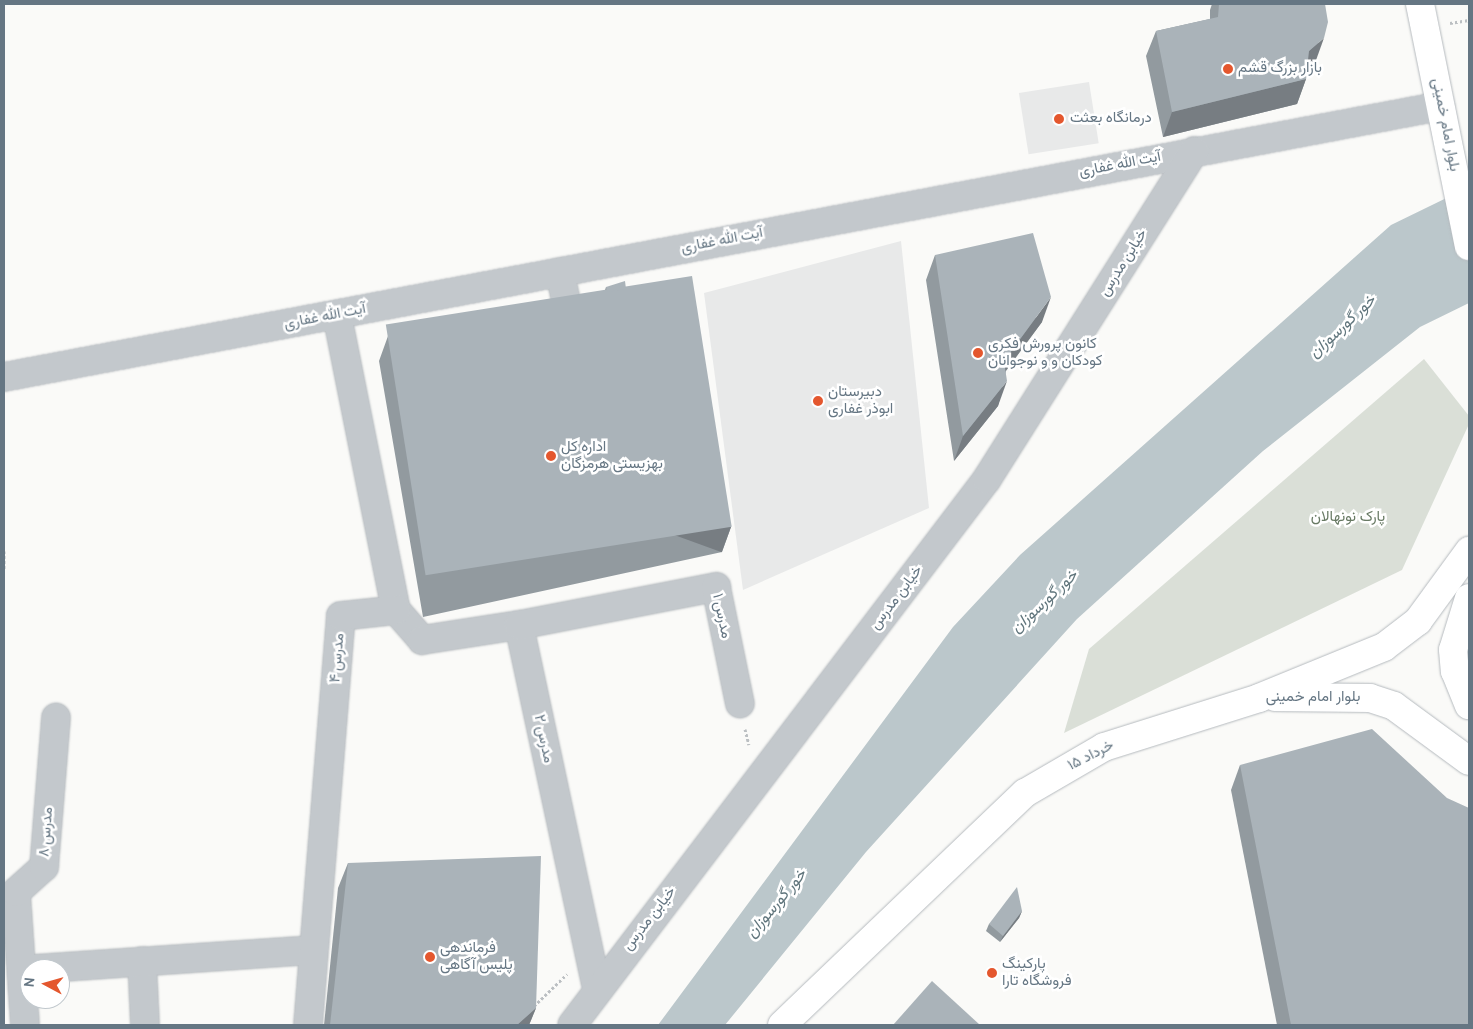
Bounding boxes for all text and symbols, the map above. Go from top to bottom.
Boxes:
place label: بازار بزرگ قشم [1238,60,1322,78]
marker: بازار بزرگ قشم [1222,63,1234,75]
street label: بلوار امام خمینی [1427,77,1463,173]
place label: درمانگاه بعثت [1070,110,1152,128]
marker: درمانگاه بعثت [1052,112,1066,126]
street label: آیت الله غفاری [1078,148,1162,182]
street label: آیت الله غفاری [680,224,764,258]
street label: خیابن مدرس [1096,226,1152,300]
water label: خور گورسوزان [1306,291,1380,363]
street label: آیت الله غفاری [283,300,367,334]
place label: کانون پرورش فکری کودکان و و نوجوانان [988,335,1102,370]
marker: کانون پرورش فکری کودکان و و نوجوانان [972,347,984,359]
place label: دبیرستان ابوذر غفاری [828,383,893,418]
marker: دبیرستان ابوذر غفاری [812,395,824,407]
place label: اداره کل بهزیستی هرمزگان [561,438,663,473]
marker: اداره کل بهزیستی هرمزگان [545,450,557,462]
park label: پارک نونهالان [1311,509,1385,527]
street label: خیابن مدرس [867,562,927,634]
water label: خور گورسوزان [1008,566,1082,638]
street label: مدرس ۱ [707,592,735,640]
street label: مدرس ۴ [327,632,349,684]
street label: بلوار امام خمینی [1266,689,1360,707]
street label: مدرس ۲ [529,713,557,765]
street label: ۱۵ خرداد [1065,737,1117,775]
street label: مدرس ۸ [36,806,58,858]
water label: خور گورسوزان [743,866,811,942]
street label: خیابن مدرس [620,884,680,954]
place label: فرماندهی پلیس آگاهی [440,939,513,974]
marker: فرماندهی پلیس آگاهی [424,951,436,963]
place label: پارکینگ فروشگاه تارا [1002,955,1072,990]
north arrow [20,959,70,1009]
marker: پارکینگ فروشگاه تارا [986,967,998,979]
text: N [22,977,40,988]

